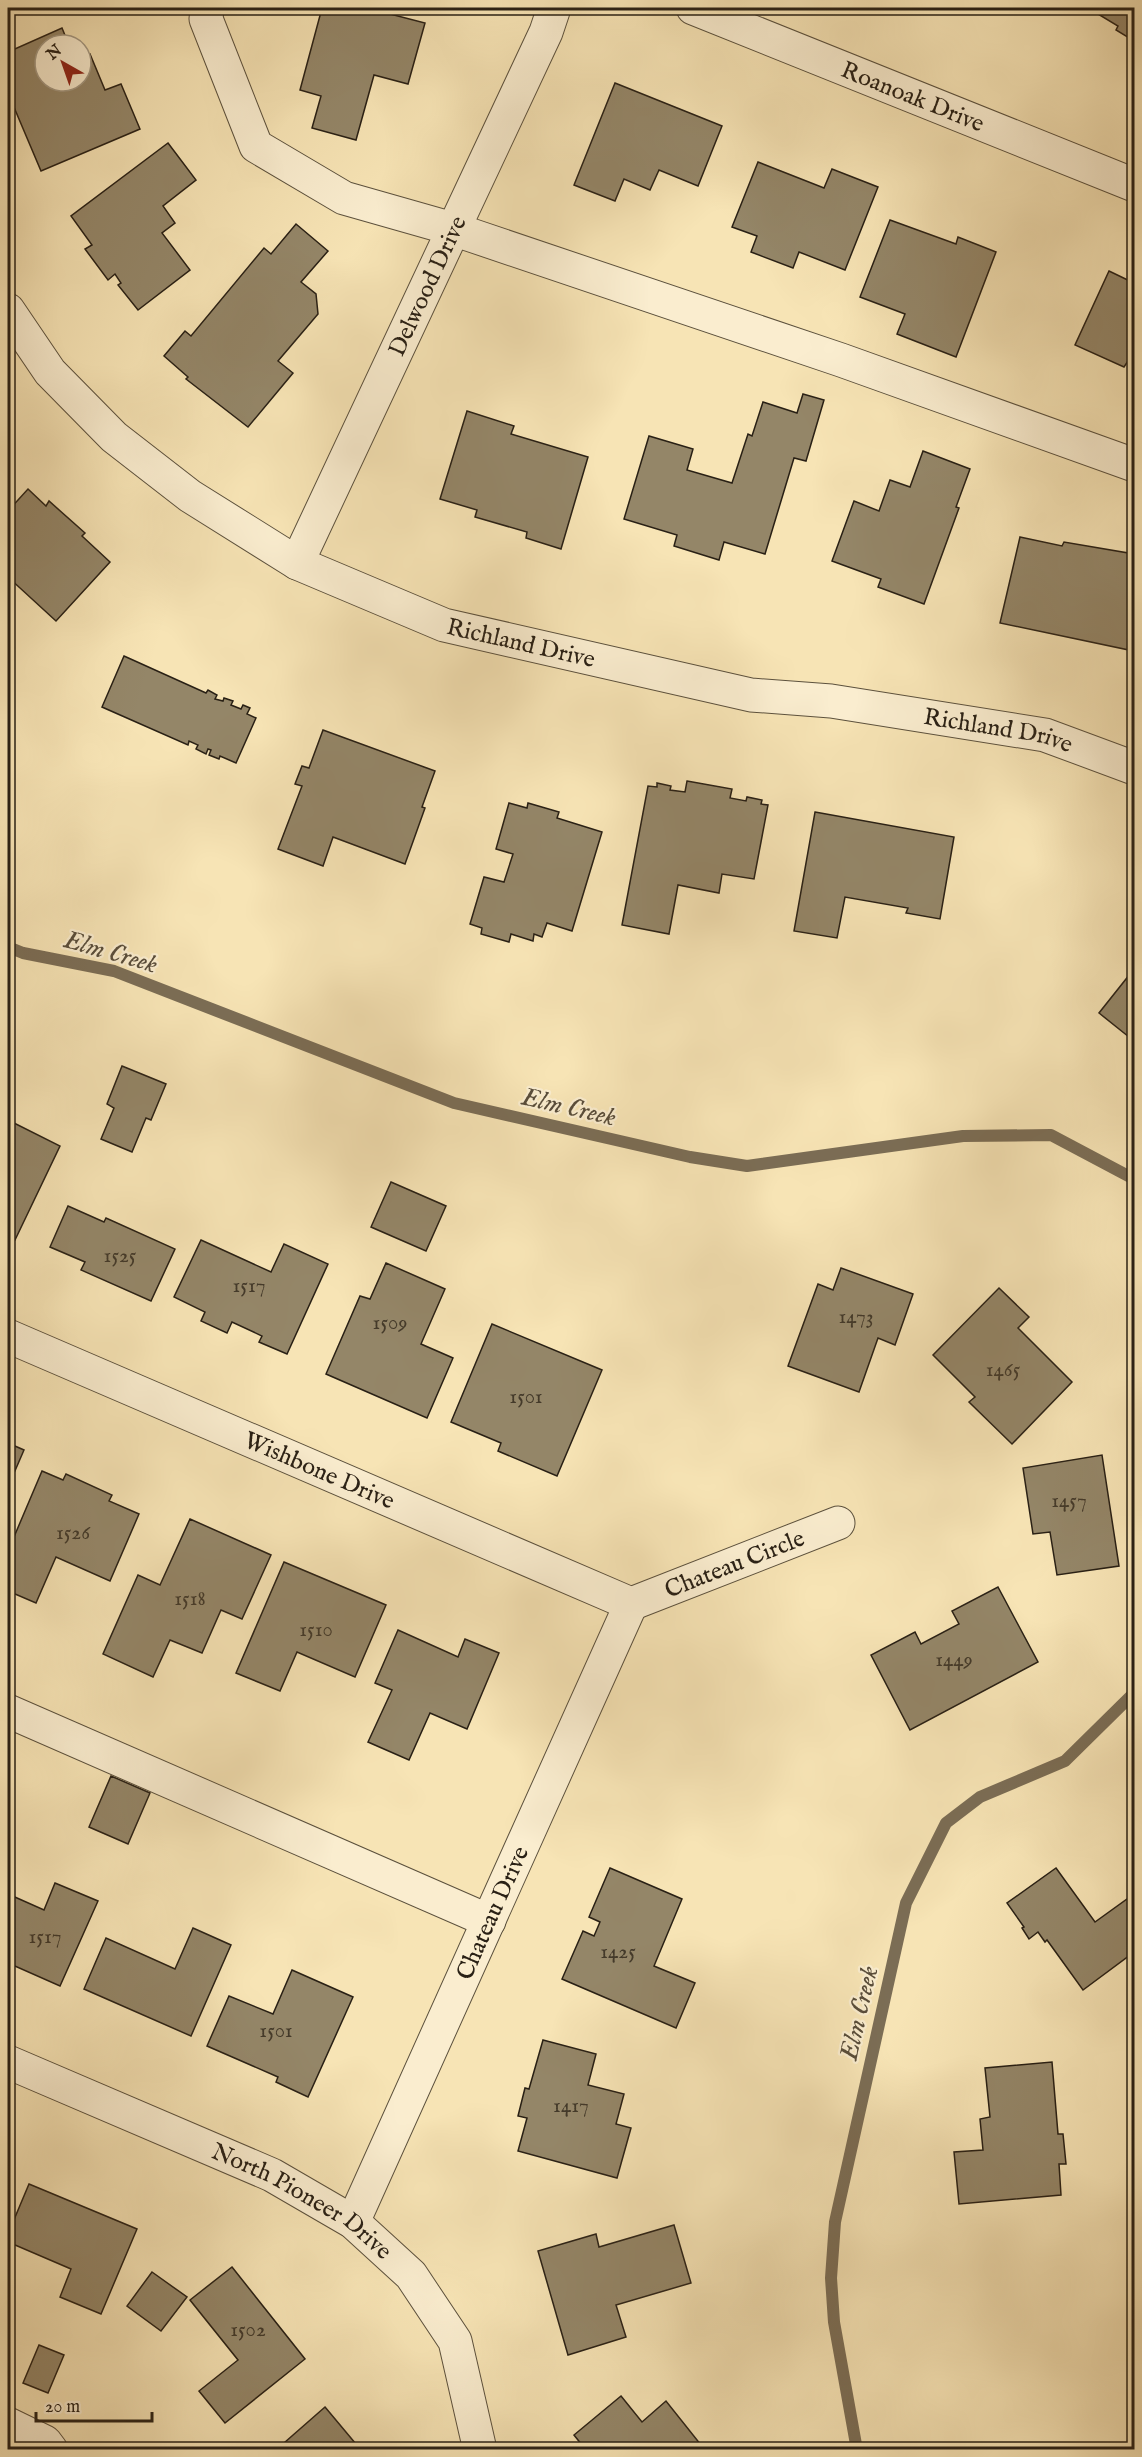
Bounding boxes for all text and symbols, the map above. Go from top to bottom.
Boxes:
north arrow [33,33,93,93]
text: N [42,41,66,66]
street label: Roanoak Drive [836,55,988,140]
street label: Delwood Drive [382,211,475,362]
street label: Richland Drive [443,612,598,676]
street label: Richland Drive [921,702,1077,761]
water label: Elm Creek [59,923,162,982]
water label: Elm Creek [517,1080,620,1134]
house number: 1525 [104,1243,137,1270]
house number: 1517 [232,1273,266,1300]
house number: 1473 [838,1304,874,1331]
house number: 1509 [373,1310,407,1337]
house number: 1465 [986,1357,1021,1384]
house number: 1501 [509,1384,543,1411]
street label: Wishbone Drive [239,1425,399,1517]
house number: 1457 [1051,1488,1087,1515]
house number: 1526 [56,1520,91,1547]
street label: Chateau Circle [660,1524,809,1606]
house number: 1518 [174,1586,206,1613]
house number: 1510 [299,1617,333,1644]
house number: 1449 [935,1647,973,1674]
street label: Chateau Drive [450,1842,537,1985]
house number: 1517 [28,1924,62,1951]
house number: 1425 [600,1939,636,1966]
water label: Elm Creek [832,1962,886,2065]
house number: 1501 [259,2018,293,2045]
house number: 1417 [553,2093,589,2120]
street label: North Pioneer Drive [206,2137,398,2267]
house number: 1502 [230,2317,266,2344]
scale bar [36,2385,152,2423]
text: 20 m [45,2396,80,2419]

